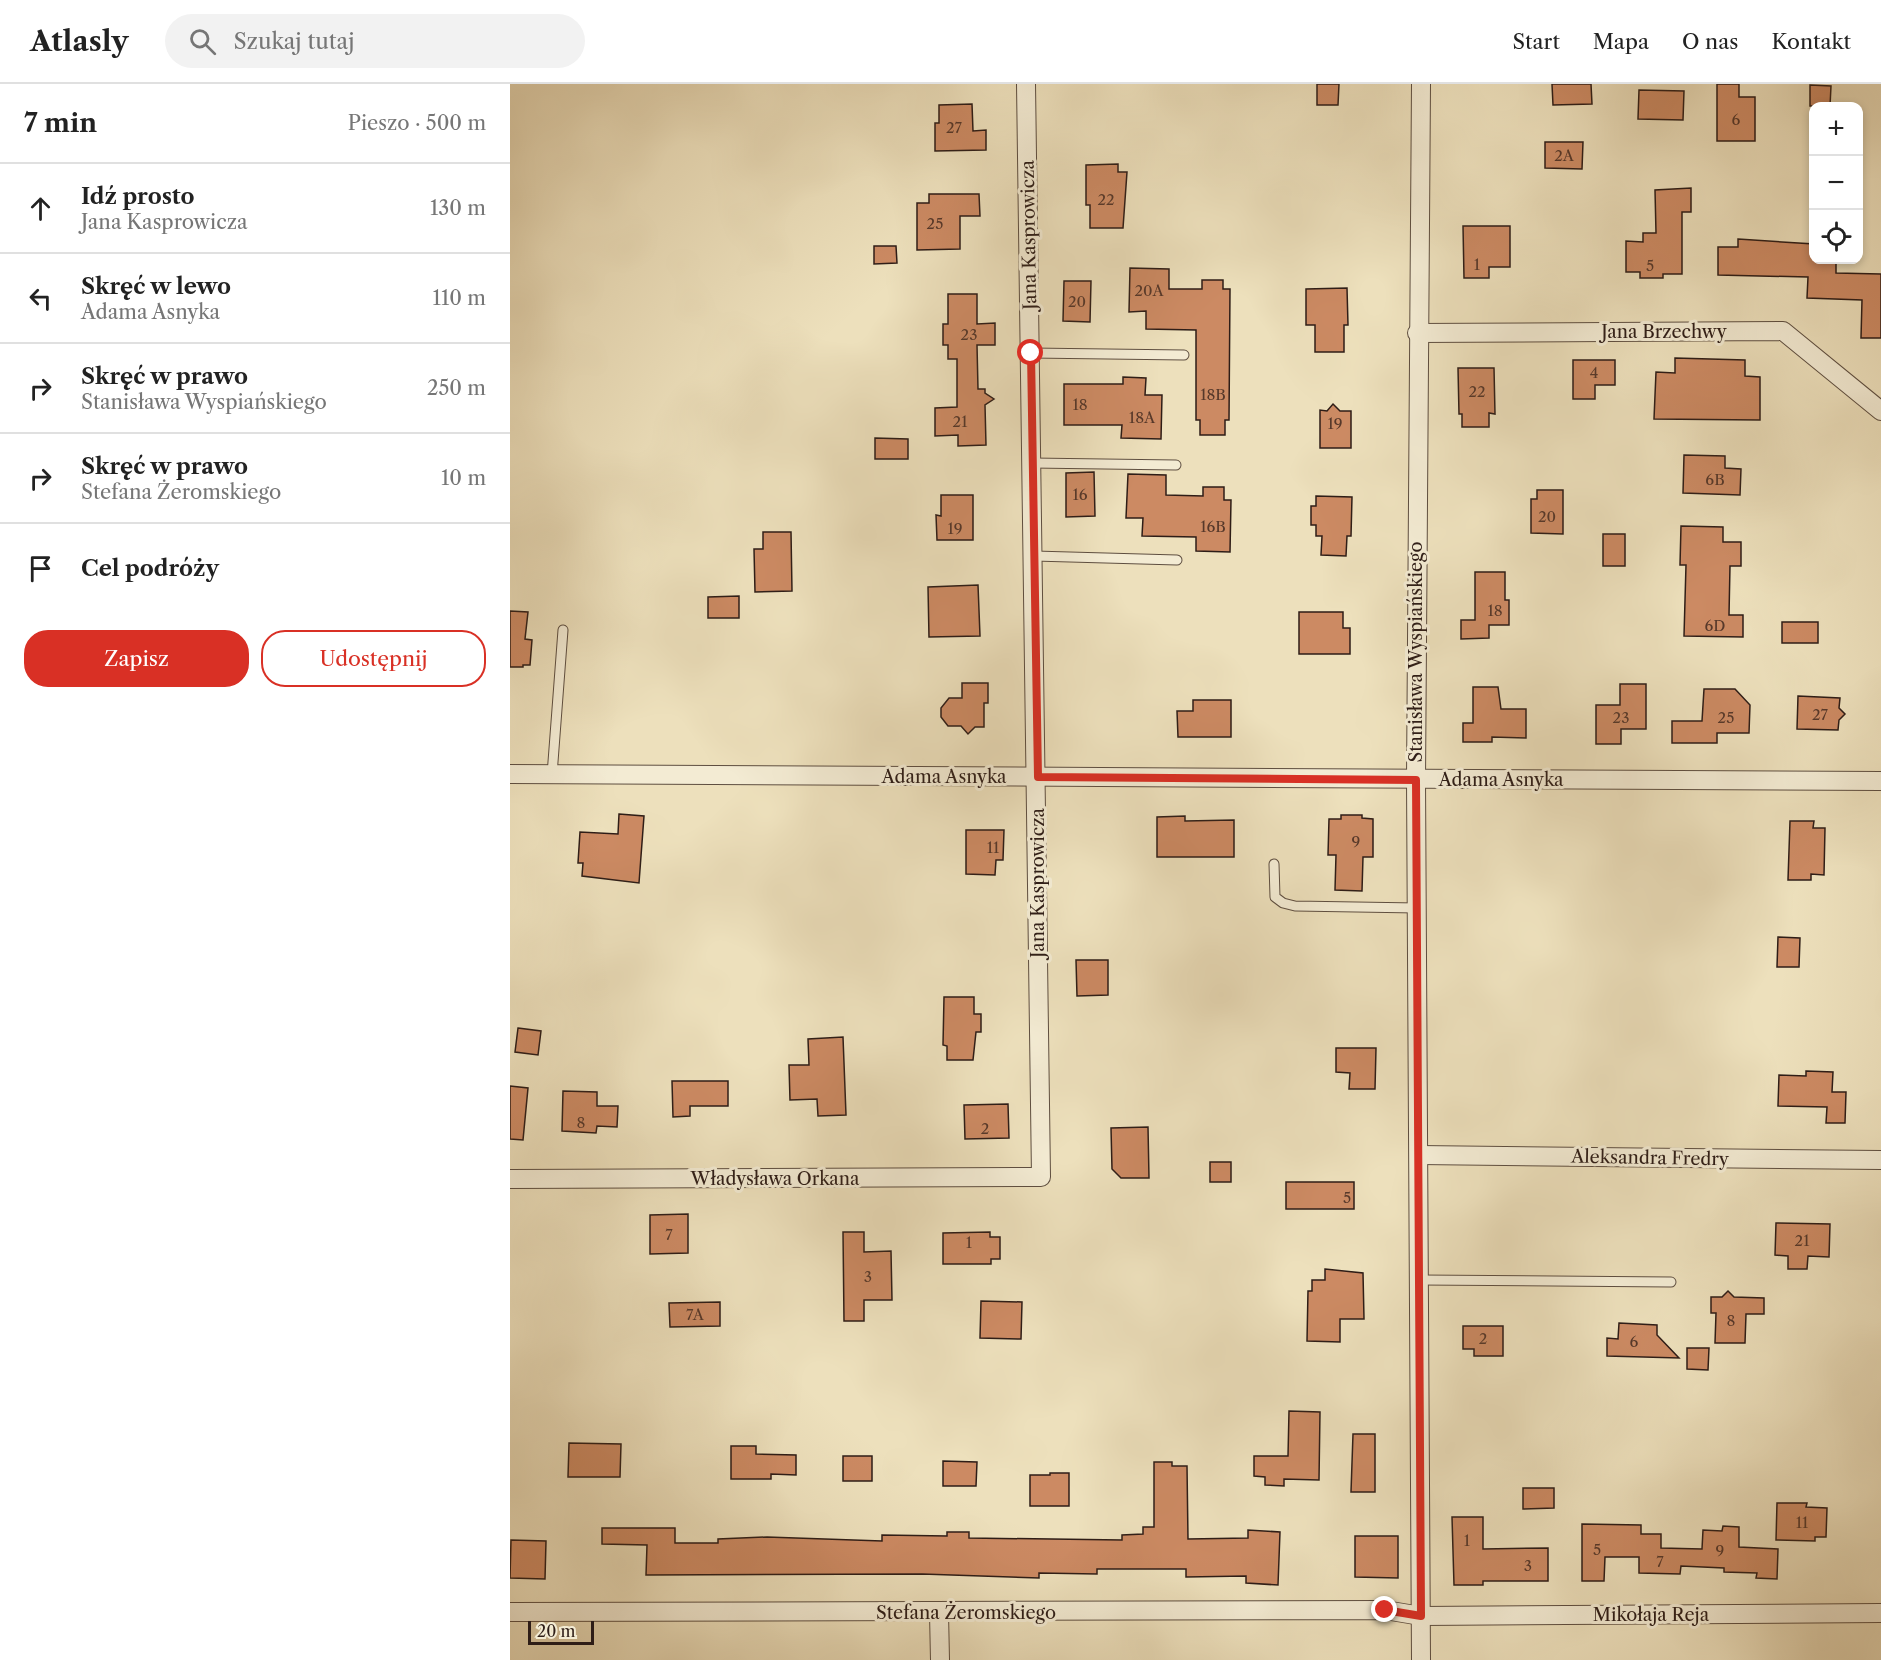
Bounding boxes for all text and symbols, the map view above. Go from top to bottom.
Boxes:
search box [165,14,585,68]
text: Atlasly [30,24,129,58]
icon: search [186,25,219,58]
text: Szukaj tutaj [234,28,354,55]
text: Start [1512,29,1560,54]
text: Mapa [1593,29,1649,54]
text: O nas [1682,29,1738,54]
text: Kontakt [1771,29,1851,54]
map controls [1809,102,1863,264]
button: + [1809,102,1863,156]
text: 7 min [24,107,97,139]
house number: 6 [1732,110,1741,129]
text: Pieszo · 500 m [348,111,486,135]
house number: 27 [946,118,963,137]
house number: 2A [1554,146,1575,165]
button: − [1809,156,1863,210]
street label: Jana Kasprowicza [1017,159,1041,313]
text: Idź prosto [81,183,195,210]
house number: 22 [1097,190,1115,209]
icon: ahead [24,192,57,225]
text: 130 m [430,196,486,220]
text: Jana Kasprowicza [81,210,248,234]
button: locate [1809,210,1863,264]
house number: 25 [927,214,943,233]
house number: 1 [1474,255,1481,274]
house number: 5 [1646,256,1654,275]
text: Skręć w lewo [81,273,231,300]
house number: 20A [1134,281,1164,300]
icon: left [24,282,57,315]
text: 110 m [433,286,486,310]
house number: 20 [1068,292,1086,311]
text: Adama Asnyka [81,300,220,324]
street label: Jana Brzechwy [1598,321,1728,343]
house number: 23 [961,325,977,344]
route start [1017,339,1043,365]
text: Skręć w prawo [81,363,248,390]
house number: 4 [1590,363,1598,382]
icon: right [24,372,57,405]
text: 250 m [427,376,486,400]
house number: 22 [1468,382,1486,401]
house number: 18B [1200,385,1226,404]
text: Stanisława Wyspiańskiego [81,390,327,414]
house number: 18 [1072,395,1088,414]
house number: 18A [1129,408,1156,427]
house number: 21 [953,412,968,431]
house number: 19 [1327,414,1343,433]
text: Skręć w prawo [81,453,248,480]
icon: right [24,462,57,495]
text: 10 m [441,466,486,490]
house number: 6B [1705,470,1725,489]
text: Stefana Żeromskiego [81,480,281,504]
house number: 16 [1072,485,1088,504]
house number: 20 [1538,507,1556,526]
house number: 16B [1200,517,1226,536]
house number: 19 [947,519,963,538]
street label: Stanisława Wyspiańskiego [1405,541,1427,763]
icon: arrive [24,552,57,585]
text: Cel podróży [81,555,219,582]
house number: 18 [1487,601,1503,620]
house number: 6D [1705,616,1725,635]
button: Zapisz [24,630,249,687]
button: Udostępnij [261,630,486,687]
house number: 27 [1812,705,1829,724]
house number: 23 [1613,708,1629,727]
house number: 25 [1718,708,1734,727]
street label: Adama Asnyka [880,766,1007,788]
street label: Adama Asnyka [1437,769,1564,791]
street label: Jana Kasprowicza [1027,808,1049,961]
house number: 9 [1352,832,1360,851]
house number: 11 [987,838,1000,857]
house number: 8 [577,1113,586,1132]
house number: 2 [981,1119,989,1138]
street label: Aleksandra Fredry [1570,1146,1730,1170]
street label: Władysława Orkana [689,1168,860,1190]
house number: 5 [1343,1188,1351,1207]
house number: 7 [665,1225,673,1244]
house number: 21 [1795,1231,1810,1250]
house number: 1 [966,1233,973,1252]
house number: 3 [864,1267,872,1286]
house number: 7A [686,1305,705,1324]
house number: 8 [1727,1311,1736,1330]
house number: 2 [1479,1329,1487,1348]
house number: 6 [1630,1332,1639,1351]
house number: 11 [1796,1513,1809,1532]
house number: 1 [1464,1531,1471,1550]
house number: 5 [1593,1540,1601,1559]
house number: 9 [1716,1541,1724,1560]
house number: 7 [1656,1552,1664,1571]
house number: 3 [1524,1556,1532,1575]
route end [1371,1596,1397,1622]
street label: Stefana Żeromskiego [876,1601,1056,1624]
street label: Mikołaja Reja [1593,1604,1710,1626]
scale bar [528,1618,594,1646]
text: 20 m [537,1621,576,1641]

